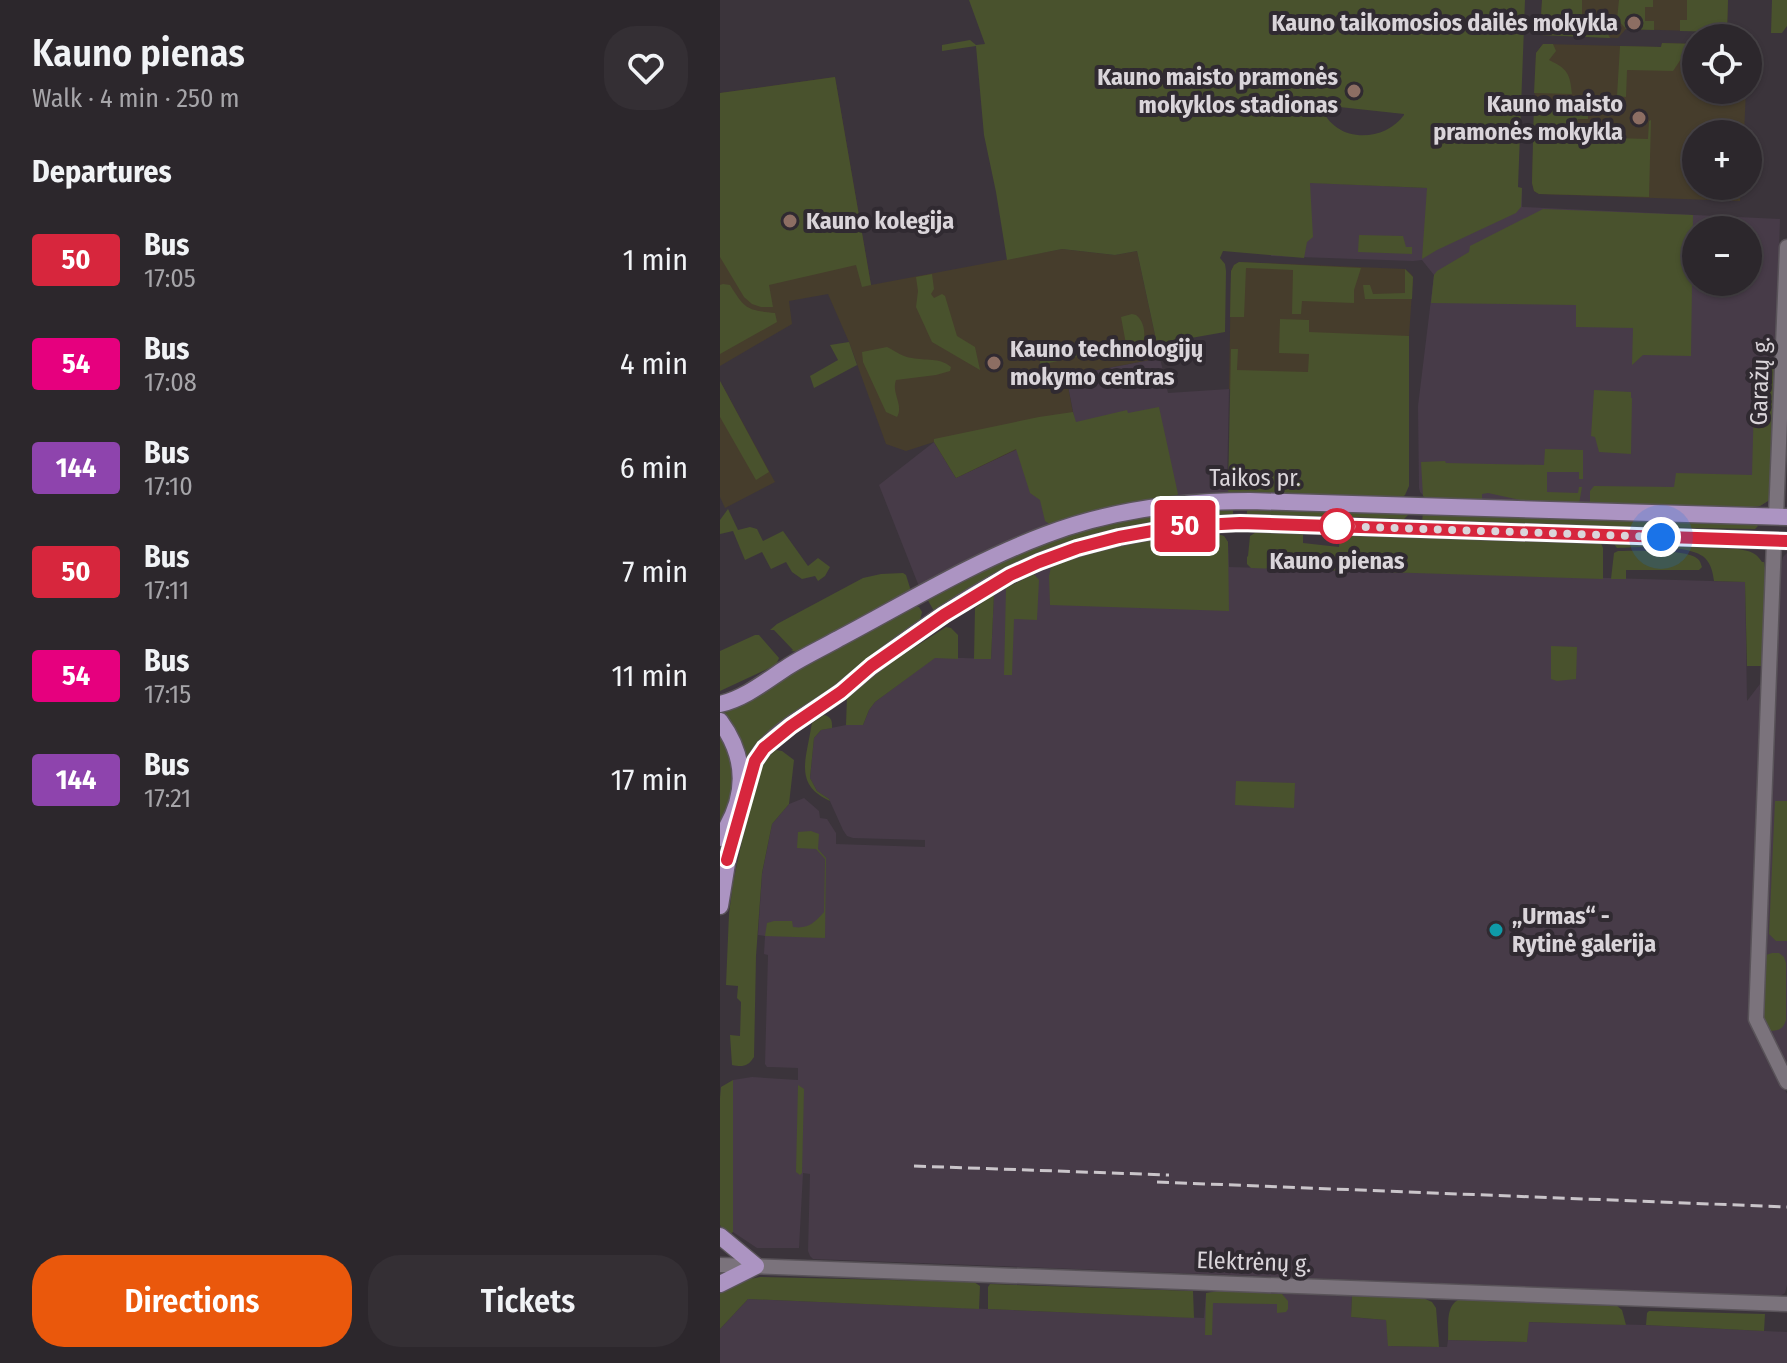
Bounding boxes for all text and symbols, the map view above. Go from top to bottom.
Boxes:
place label: Kauno taikomosios dailės mokykla [1272,9,1618,37]
marker: Kauno taikomosios dailės mokykla [1625,14,1643,32]
map controls [1682,24,1762,296]
button: locate [1682,24,1762,104]
button: heart [604,26,688,110]
text: Kauno pienas [32,30,245,76]
place label: Kauno maisto pramonės mokyklos stadionas [1097,63,1338,119]
marker: Kauno maisto pramonės mokyklos stadionas [1345,82,1363,100]
text: Walk · 4 min · 250 m [32,83,240,114]
place label: Kauno maisto pramonės mokykla [1433,90,1623,146]
marker: Kauno maisto pramonės mokykla [1630,109,1648,127]
button: + [1682,120,1762,200]
text: Departures [32,154,172,190]
place label: Kauno kolegija [806,207,954,235]
marker: Kauno kolegija [781,212,799,230]
button: − [1682,216,1762,296]
text: Bus [144,227,189,263]
text: 1 min [623,242,688,278]
text: 50 [61,243,91,276]
text: 17:05 [144,263,196,294]
text: Bus [144,331,189,367]
place label: Kauno technologijų mokymo centras [1010,335,1203,391]
street label: Garažų g. [1744,336,1776,426]
text: 4 min [620,346,688,382]
text: 54 [62,347,90,380]
marker: Kauno technologijų mokymo centras [985,354,1003,372]
text: 17:08 [144,367,197,398]
text: Bus [144,435,189,471]
text: 6 min [620,450,688,486]
text: 144 [56,451,96,484]
street label: Taikos pr. [1209,464,1301,492]
text: 17:10 [144,471,193,502]
line badge: 50 [1149,500,1221,552]
text: 50 [1170,509,1200,542]
marker: Kauno pienas [1320,509,1354,543]
your location [1641,517,1681,557]
text: Bus [144,539,189,575]
place label: Kauno pienas [1270,547,1405,575]
text: 7 min [622,554,688,590]
text: 50 [61,555,91,588]
text: 17:11 [144,575,189,606]
text: Bus [144,643,189,679]
text: 11 min [612,658,688,694]
text: 54 [62,659,90,692]
text: 17:15 [144,679,191,710]
text: Bus [144,747,189,783]
text: 17 min [611,762,688,798]
text: 144 [56,763,96,796]
text: 17:21 [144,783,191,814]
place label: „Urmas“ - Rytinė galerija [1512,902,1656,958]
marker: „Urmas“ - Rytinė galerija [1487,921,1505,939]
street label: Elektrėnų g. [1196,1246,1312,1278]
button: Directions [32,1255,352,1347]
button: Tickets [368,1255,688,1347]

